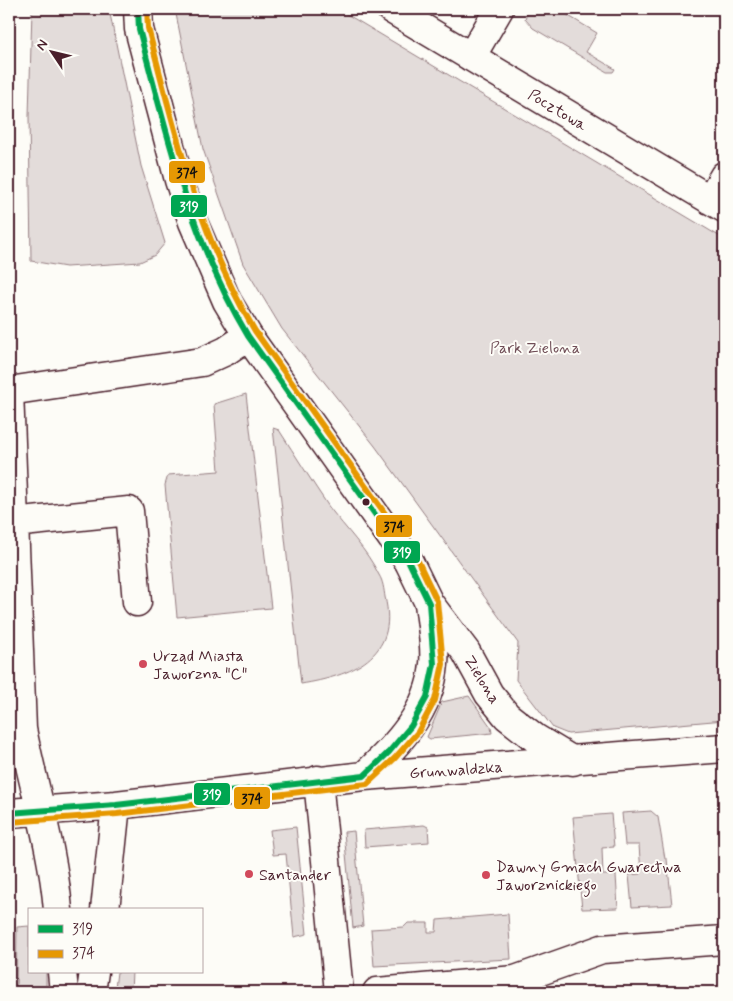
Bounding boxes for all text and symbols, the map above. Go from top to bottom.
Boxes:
north arrow [28,28,78,78]
text: N [32,36,52,54]
street label: Pocztowa [524,85,591,136]
line badge: 374 [168,160,206,184]
text: 374 [176,164,199,182]
line badge: 319 [170,194,208,218]
text: 319 [179,198,199,216]
park label: Park Zielona [490,338,580,359]
unlabelled marker [361,497,371,507]
line badge: 374 [375,514,413,538]
text: 374 [383,518,406,536]
line badge: 319 [383,540,421,564]
text: 319 [392,544,412,562]
place label: Urząd Miasta Jaworzna "C" [153,646,247,685]
street label: Zielona [459,651,505,708]
marker: Urząd Miasta Jaworzna "C" [137,658,149,670]
street label: Grunwaldzka [409,757,504,784]
line badge: 319 [193,782,231,806]
text: 319 [202,786,222,804]
line badge: 374 [233,786,271,810]
text: 374 [241,790,264,808]
place label: Dawny Gmach Gwarectwa Jaworznickiego [496,857,681,897]
place label: Santander [259,865,332,886]
marker: Santander [243,868,255,880]
marker: Dawny Gmach Gwarectwa Jaworznickiego [480,869,492,881]
legend [28,908,202,974]
text: 319 [72,920,93,940]
text: 374 [72,944,95,964]

